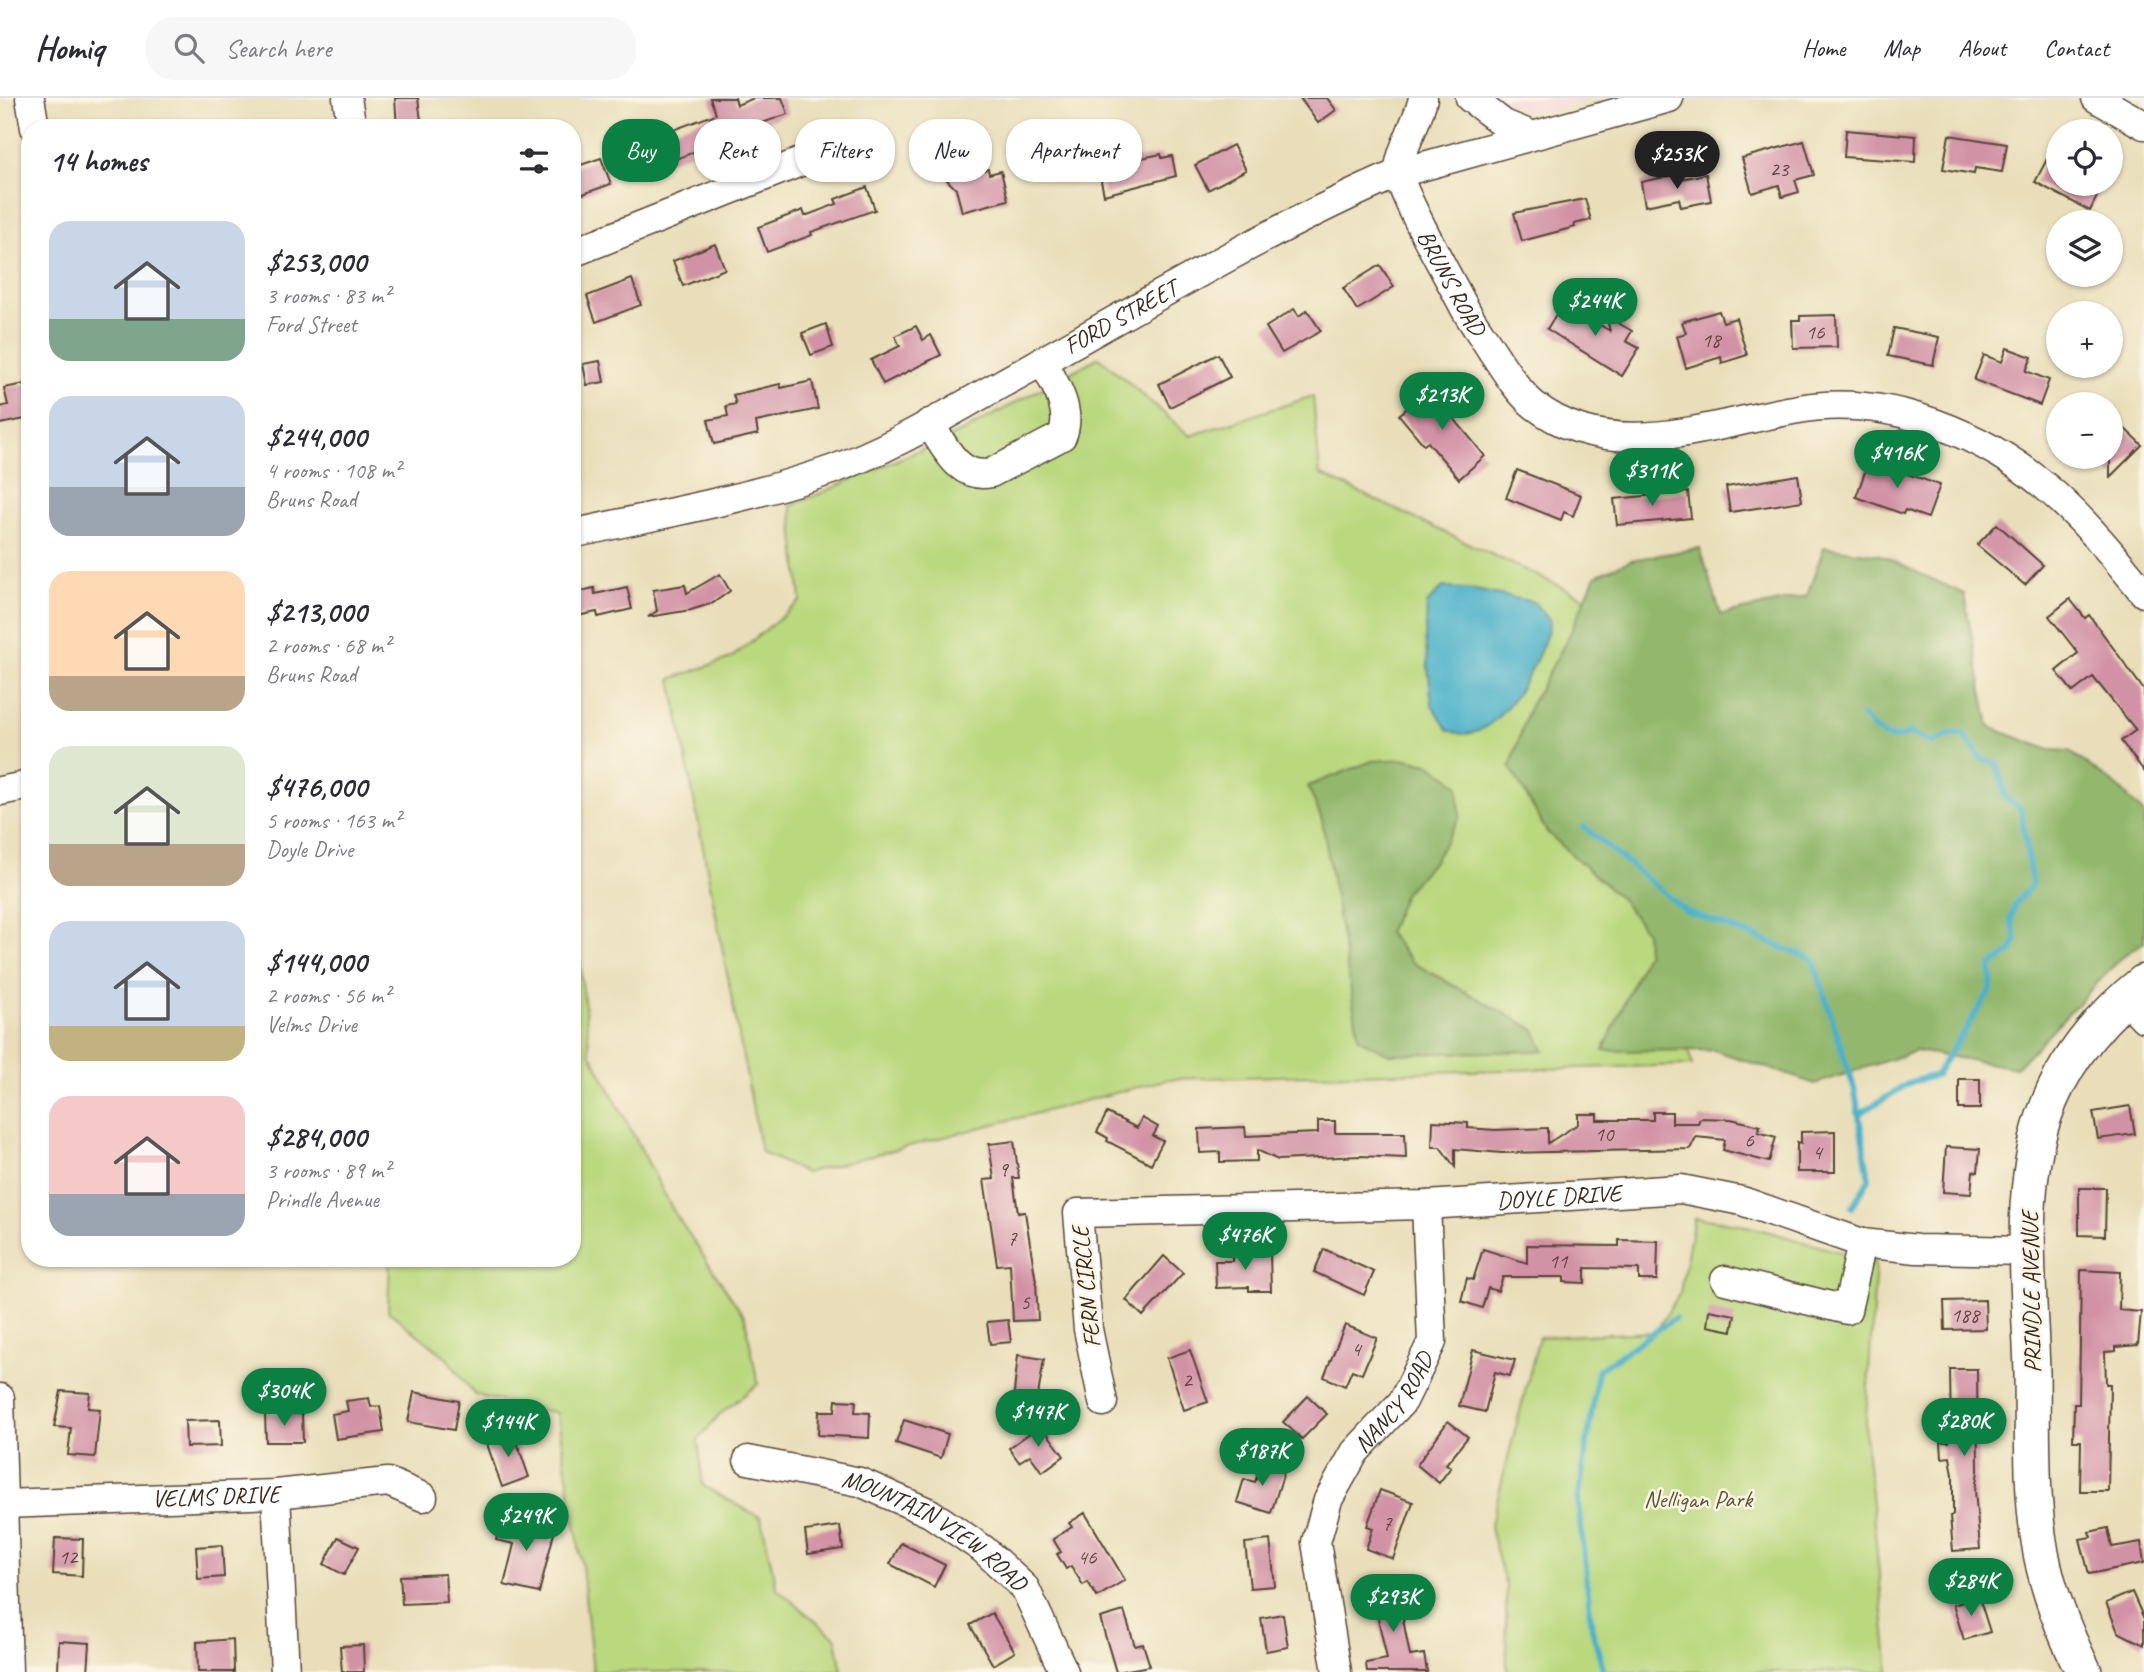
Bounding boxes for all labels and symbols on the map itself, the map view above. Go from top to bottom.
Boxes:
pin: $253K [1628,132,1726,191]
house number: 23 [1770,156,1790,182]
street label: BRUNS ROAD [1411,225,1494,343]
street label: FORD STREET [1059,271,1187,361]
pin: $244K [1546,278,1644,338]
house number: 16 [1806,319,1825,345]
house number: 18 [1702,327,1723,353]
pin: $213K [1393,372,1491,432]
pin: $416K [1848,430,1946,490]
pin: $311K [1603,448,1701,508]
house number: 10 [1595,1121,1615,1147]
house number: 6 [1744,1127,1754,1153]
house number: 4 [1812,1139,1824,1165]
house number: 9 [998,1156,1009,1182]
street label: DOYLE DRIVE [1495,1178,1625,1216]
street label: PRINDLE AVENUE [2015,1208,2047,1373]
pin: $476K [1196,1212,1294,1272]
street label: FERN CIRCLE [1064,1222,1107,1349]
house number: 7 [1007,1225,1018,1251]
house number: 11 [1549,1248,1569,1274]
house number: 5 [1020,1289,1031,1315]
house number: 188 [1951,1302,1982,1328]
house number: 4 [1351,1336,1363,1362]
street label: NANCY ROAD [1347,1345,1440,1459]
house number: 2 [1182,1367,1193,1393]
pin: $304K [235,1368,333,1428]
pin: $147K [989,1390,1087,1449]
pin: $280K [1915,1398,2013,1458]
pin: $144K [459,1400,557,1459]
pin: $187K [1213,1428,1311,1488]
street label: MOUNTAIN VIEW ROAD [839,1464,1035,1599]
street label: VELMS DRIVE [151,1479,283,1514]
park label: Nelligan Park [1644,1484,1754,1514]
pin: $249K [477,1494,575,1553]
house number: 7 [1382,1510,1393,1536]
house number: 12 [59,1544,79,1570]
house number: 46 [1078,1544,1097,1570]
pin: $284K [1922,1558,2020,1618]
pin: $293K [1344,1574,1442,1634]

